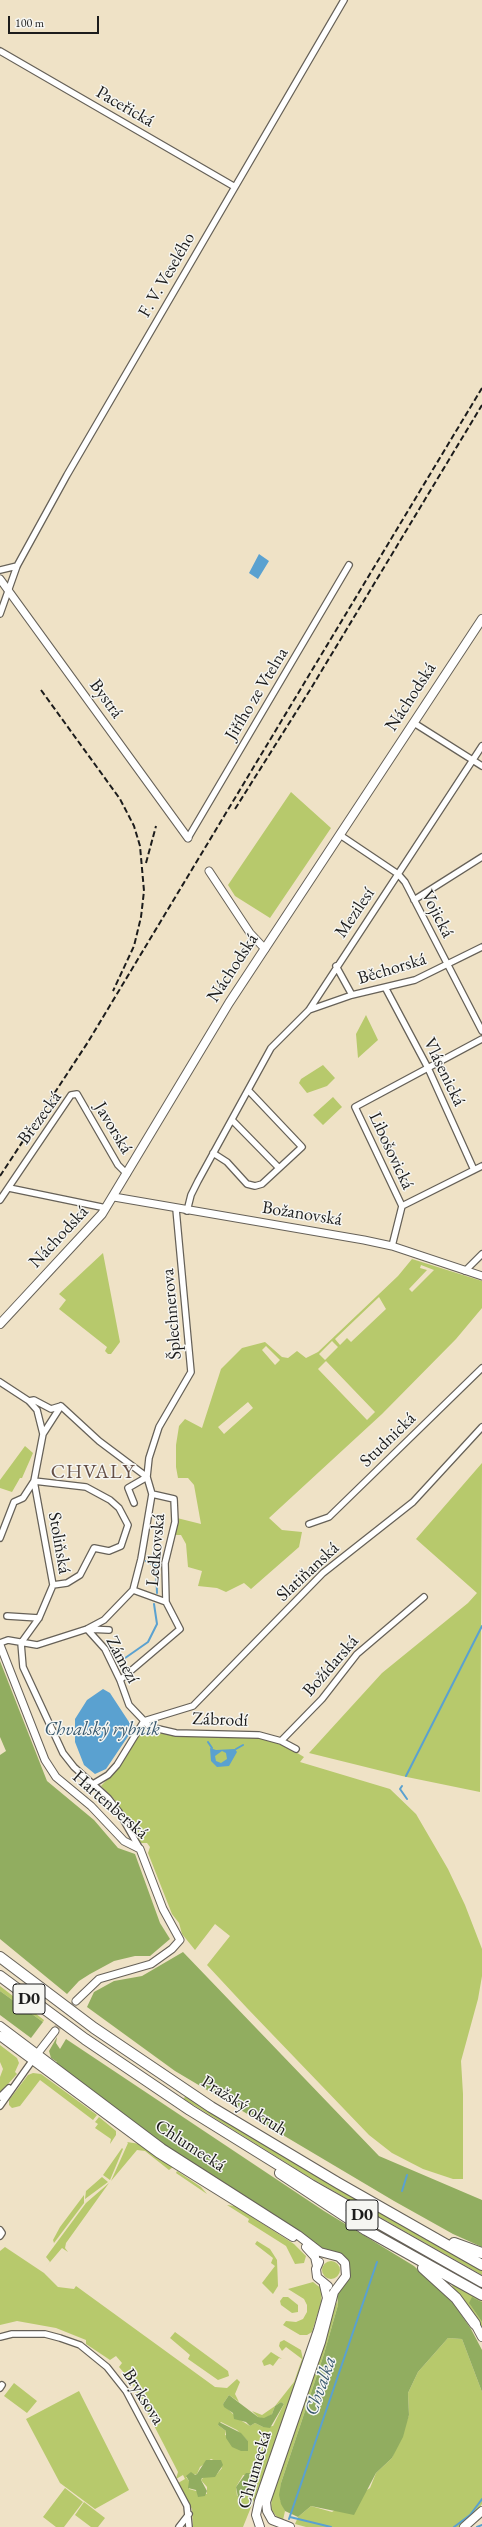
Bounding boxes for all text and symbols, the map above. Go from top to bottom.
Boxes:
scale bar [10,8,101,34]
text: 100 m [15,15,44,31]
street label: Paceřická [92,82,158,132]
street label: F. V. Veselého [134,229,200,321]
street label: Jiřího ze Vtelna [221,644,293,744]
street label: Náchodská [381,659,441,735]
street label: Bystrá [85,675,127,723]
street label: Mezilesí [330,884,380,942]
street label: Vojická [416,887,458,941]
street label: Náchodská [203,930,263,1006]
street label: Běchorská [355,948,429,990]
street label: Vlásenická [418,1034,470,1110]
street label: Březecká [14,1087,66,1149]
street label: Javorská [89,1098,137,1158]
street label: Libošovická [364,1109,418,1193]
street label: Božanovská [260,1197,344,1231]
street label: Náchodská [25,1201,93,1273]
street label: Šplechnerova [157,1268,187,1360]
street label: Studnická [356,1408,420,1472]
district label: CHVALY [51,1461,135,1485]
street label: Stoliňská [43,1510,75,1576]
street label: Ledkovská [142,1513,170,1587]
street label: Slatiňanská [272,1538,344,1606]
street label: Božídarská [299,1631,363,1701]
street label: Zámezí [101,1633,143,1687]
street label: Zábrodí [192,1708,248,1732]
water label: Chvalský rybník [44,1719,160,1741]
street label: Hartenberská [68,1766,152,1844]
road number: D0 [13,1984,45,2014]
street label: Pražský okruh [197,2071,291,2141]
street label: Chlumecká [151,2115,229,2177]
road number: D0 [346,2200,378,2230]
water label: Chvalka [300,2353,342,2419]
street label: Bryksova [117,2365,169,2429]
street label: Chlumecká [234,2429,276,2511]

